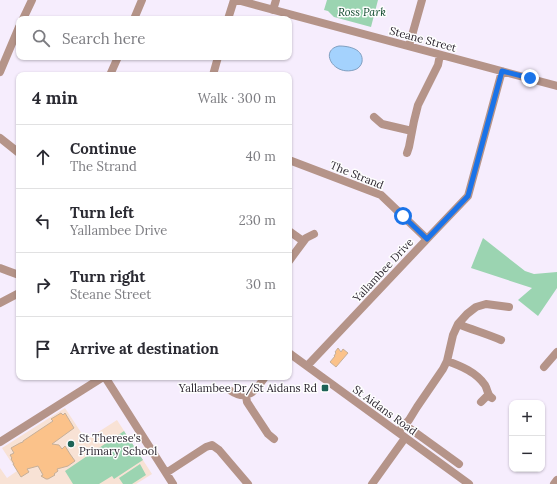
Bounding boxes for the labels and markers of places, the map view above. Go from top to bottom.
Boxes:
place label: Yallambee Dr/St Aidans Rd [178,381,317,396]
marker: Yallambee Dr/St Aidans Rd [320,383,330,393]
place label: St Therese's Primary School [79,431,157,458]
marker: St Therese's Primary School [66,439,76,449]

